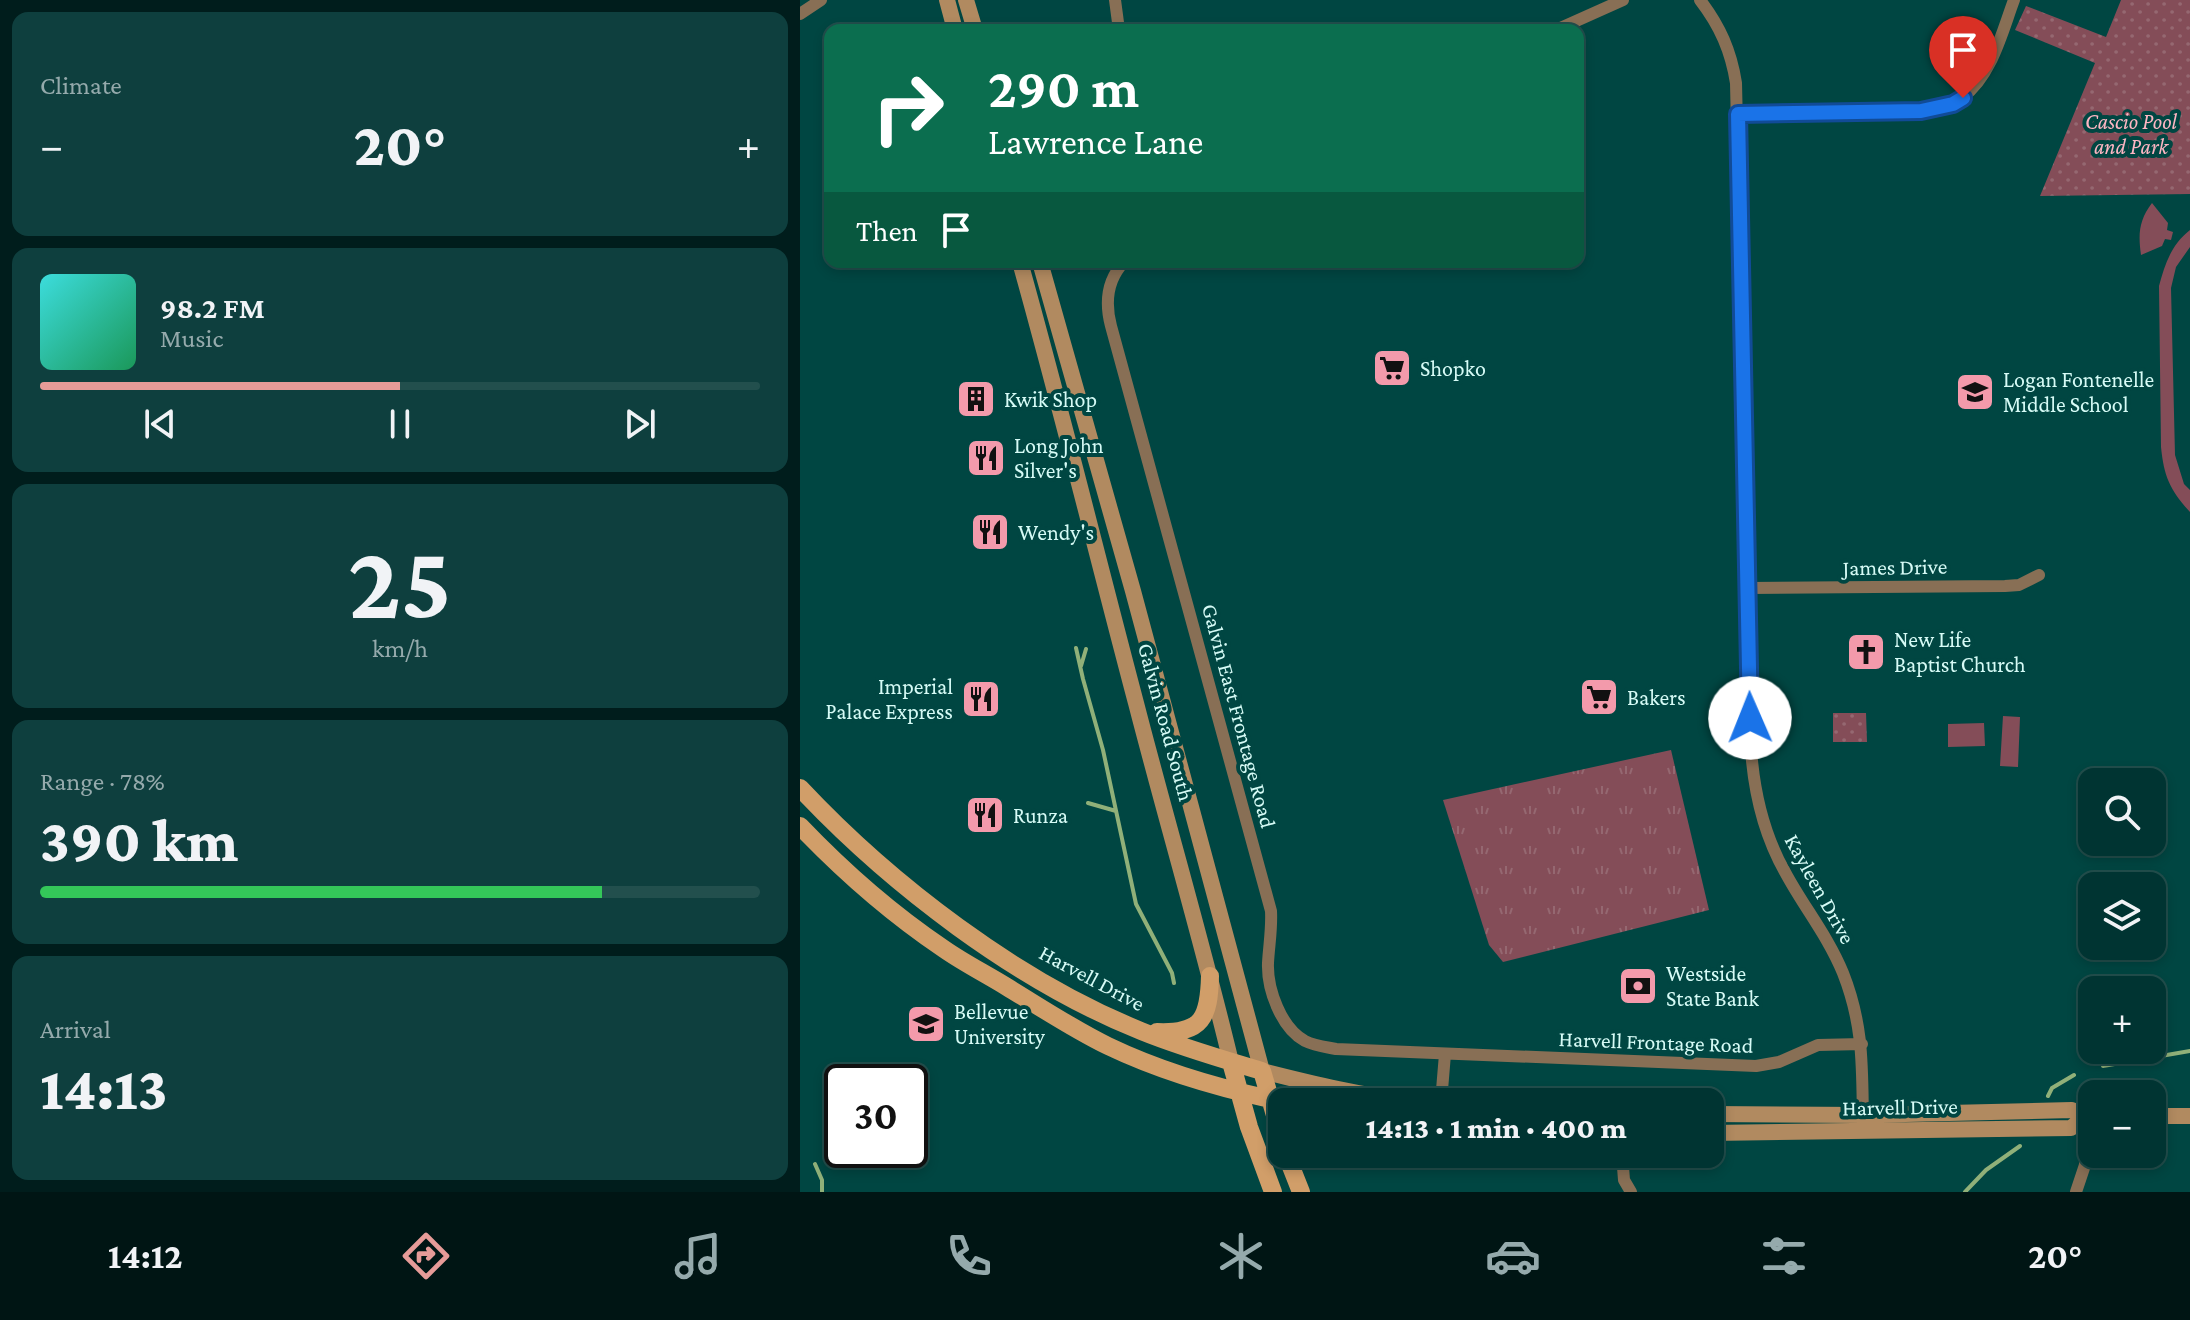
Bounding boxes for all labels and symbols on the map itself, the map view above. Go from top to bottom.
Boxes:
pin [1929,16,1997,98]
park label: Cascio Pool and Park [2085,109,2178,159]
supermarket icon: Shopko [1371,347,1413,389]
place label: Shopko [1420,356,1486,381]
place label: Logan Fontenelle Middle School [2003,367,2154,417]
school or university icon: Logan Fontenelle Middle School [1954,371,1996,413]
building icon: Kwik Shop [955,378,997,420]
place label: Kwik Shop [1004,387,1097,412]
place label: Long John Silver's [1014,433,1104,483]
restaurant icon: Long John Silver's [965,437,1007,479]
restaurant icon: Wendy's [969,511,1011,553]
place label: Wendy's [1018,520,1094,545]
street label: James Drive [1840,554,1948,580]
street label: Galvin East Frontage Road [1197,601,1281,831]
place label: New Life Baptist Church [1894,627,2026,677]
church icon: New Life Baptist Church [1845,631,1887,673]
street label: Galvin Road South [1133,640,1199,804]
place label: Imperial Palace Express [826,674,953,724]
supermarket icon: Bakers [1578,676,1620,718]
position arrow [1708,676,1792,760]
restaurant icon: Imperial Palace Express [960,678,1002,720]
place label: Bakers [1627,685,1686,710]
restaurant icon: Runza [964,794,1006,836]
place label: Runza [1013,803,1068,828]
street label: Kayleen Drive [1780,830,1860,948]
street label: Harvell Drive [1035,940,1149,1016]
place label: Westside State Bank [1666,961,1760,1011]
bank icon: Westside State Bank [1617,965,1659,1007]
place label: Bellevue University [954,999,1046,1049]
school or university icon: Bellevue University [905,1003,947,1045]
street label: Harvell Frontage Road [1558,1026,1754,1058]
speed limit sign: 30 [824,1064,928,1168]
street label: Harvell Drive [1842,1093,1958,1121]

